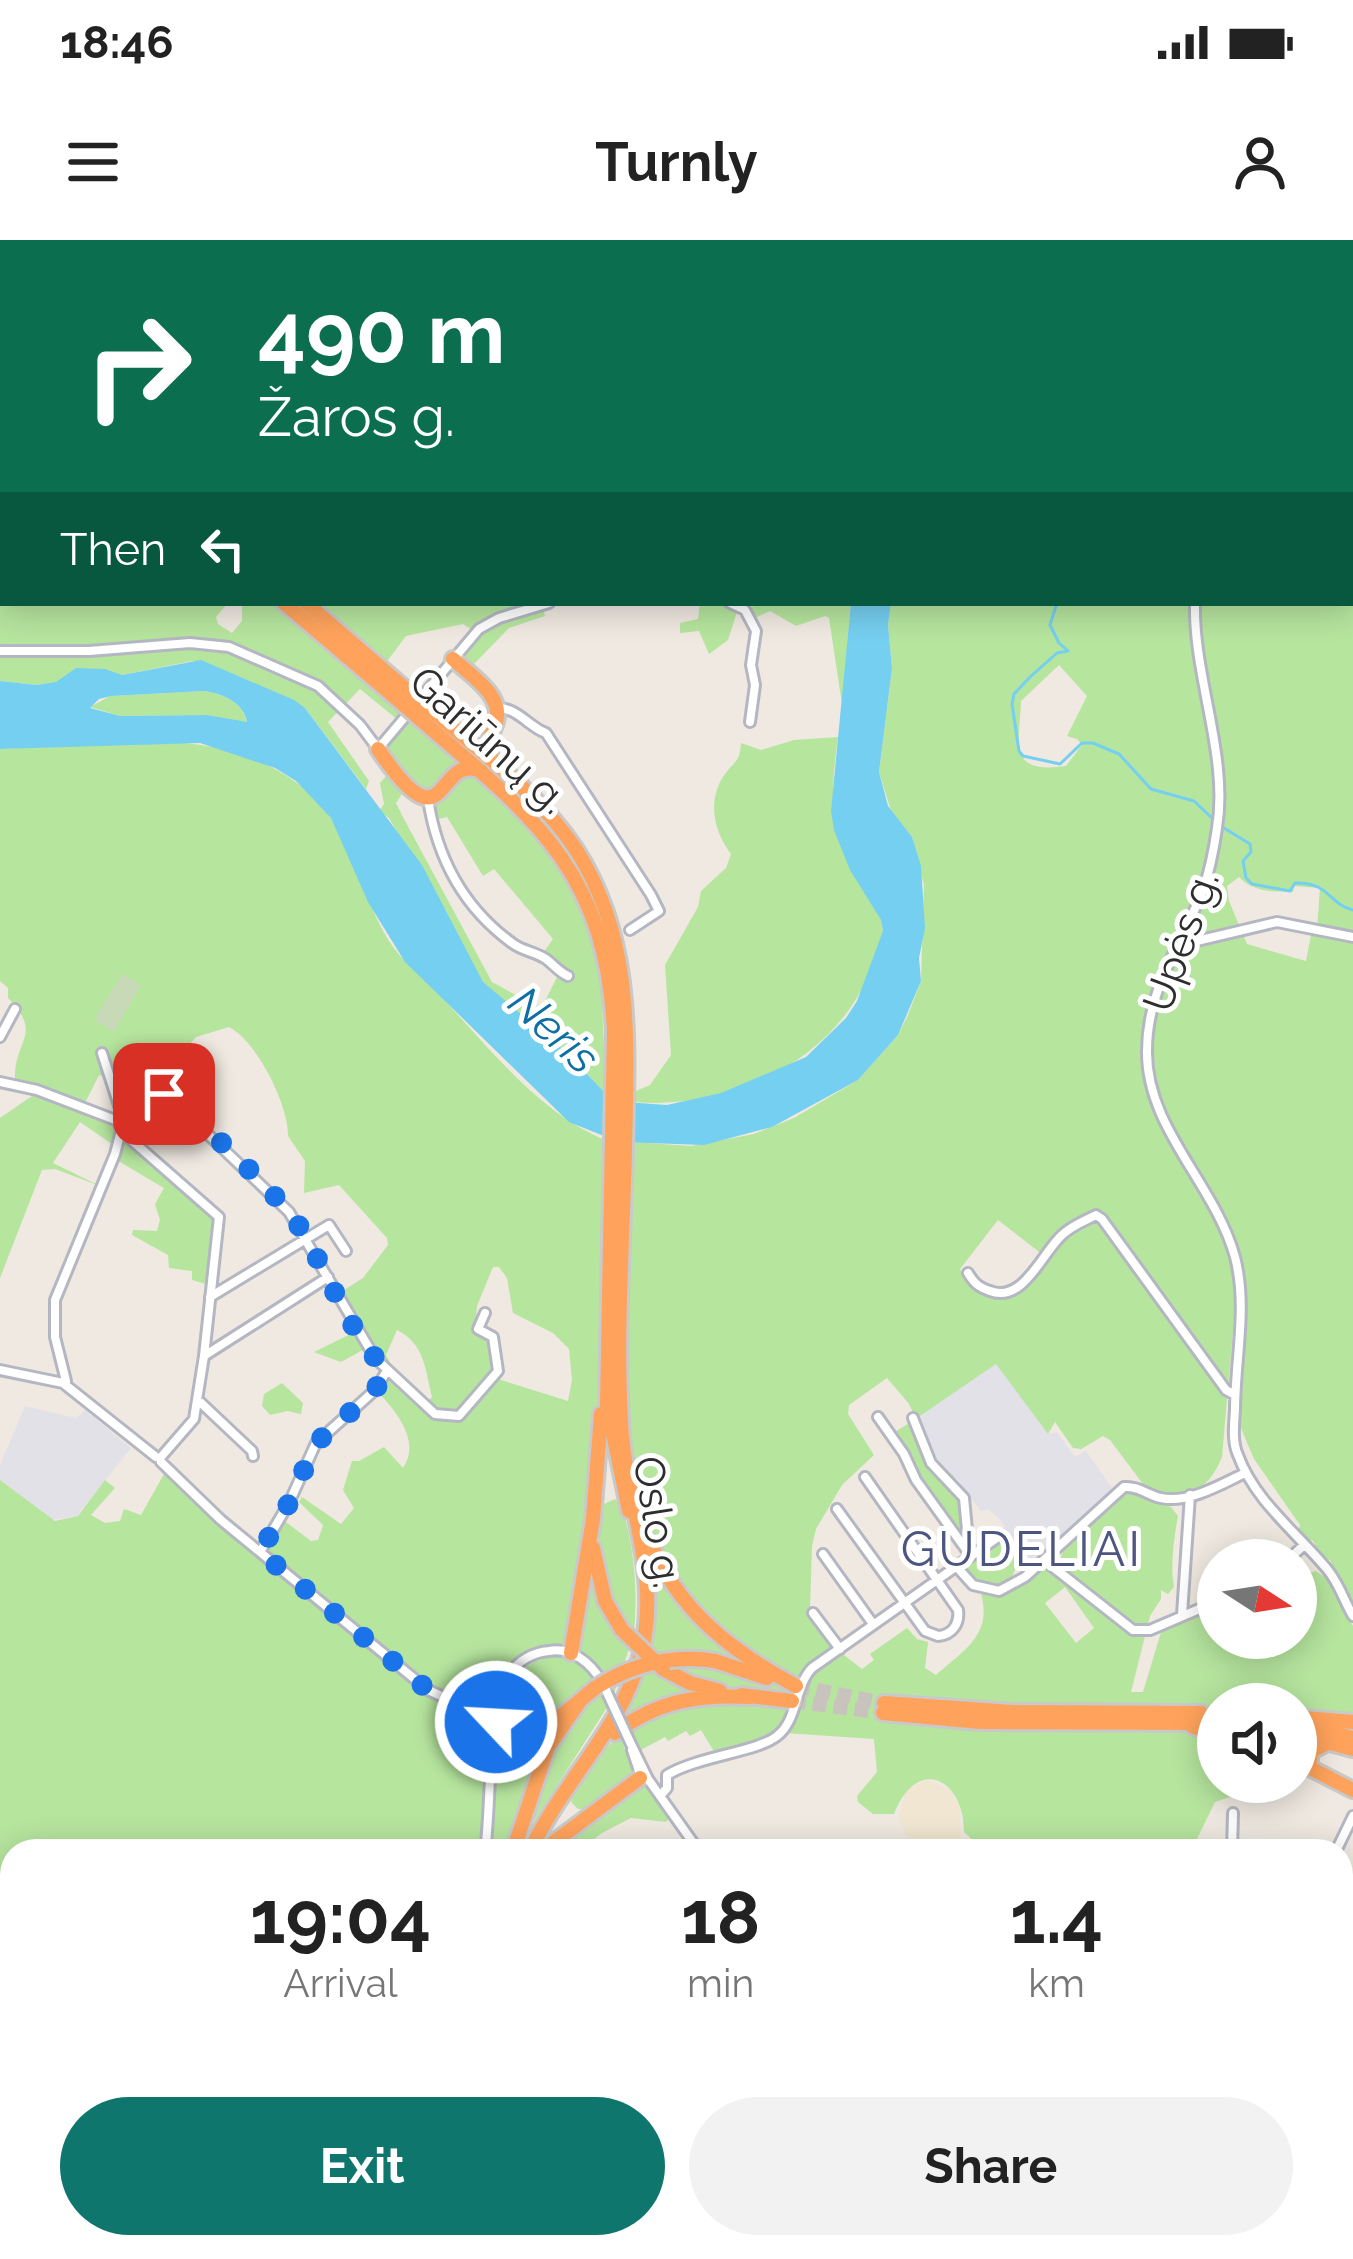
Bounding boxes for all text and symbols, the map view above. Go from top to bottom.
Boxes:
text: 18:46 [60,16,174,69]
icon: menu [60,129,126,195]
icon: person [1227,129,1293,195]
text: Turnly [595,130,758,194]
text: 490 m [258,284,505,383]
icon: right [60,288,216,444]
text: Žaros g. [258,385,455,449]
icon: left [190,516,256,582]
text: Then [60,523,166,576]
street label: Gariūnų g. [400,656,578,824]
street label: Upės g. [1133,864,1229,1018]
water label: Neris [498,975,610,1085]
pin [113,1043,215,1145]
icon: arrive [131,1061,197,1127]
street label: Oslo g. [623,1453,693,1591]
district label: GUDELIAI [901,1521,1143,1577]
north arrow [1197,1539,1317,1659]
map controls [1197,1539,1317,1803]
position arrow [433,1659,559,1785]
button: sound [1197,1683,1317,1803]
text: 19:04 [250,1875,431,1960]
text: 18 [681,1875,760,1960]
text: 1.4 [1010,1875,1103,1960]
text: Arrival [283,1960,398,2006]
text: min [687,1960,754,2006]
text: km [1028,1960,1085,2006]
button: Exit [60,2097,665,2235]
button: Share [689,2097,1293,2235]

